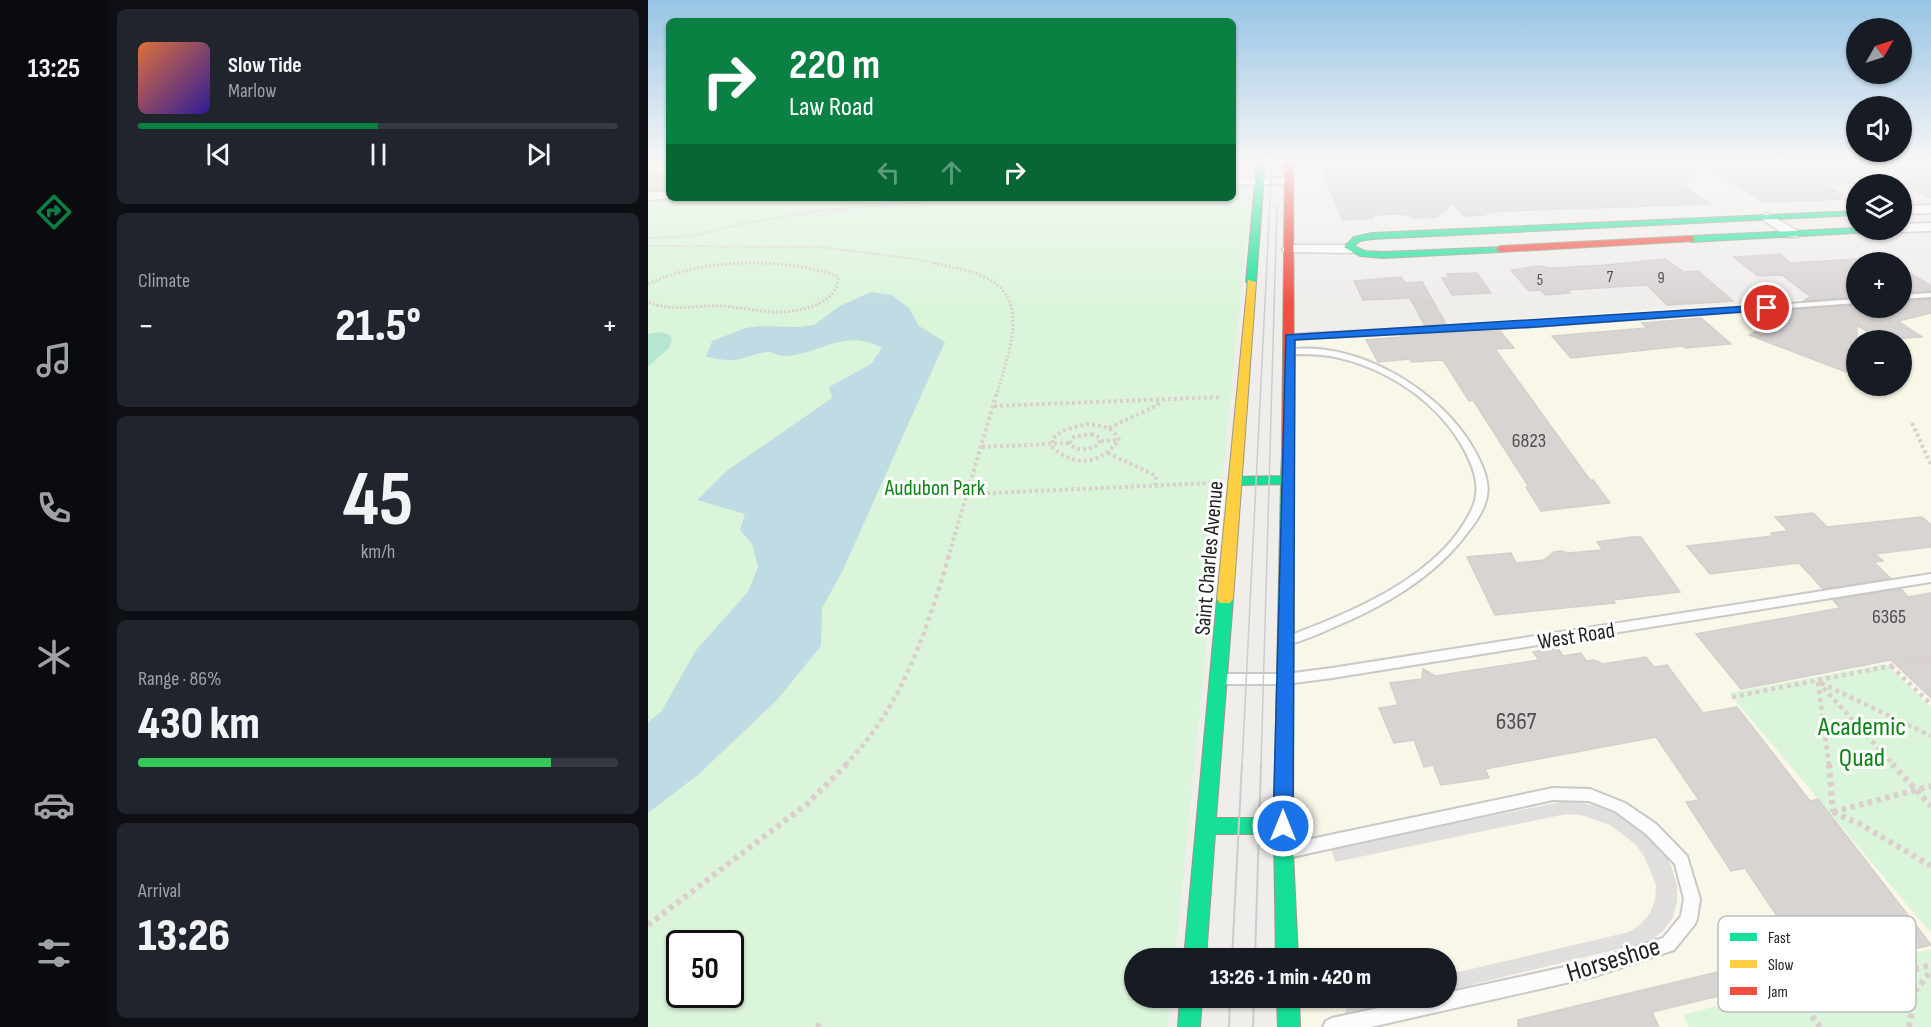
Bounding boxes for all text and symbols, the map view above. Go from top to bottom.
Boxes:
north arrow [1846,18,1912,84]
map controls [1846,18,1912,396]
text: 220 m [789,40,880,91]
icon: right [690,42,768,120]
text: Slow Tide [228,52,302,79]
text: 13:25 [28,53,80,85]
text: Marlow [228,79,276,103]
text: Law Road [789,91,874,123]
button: sound [1846,96,1912,162]
icon: previous [202,138,235,171]
icon: pause [362,138,395,171]
icon: next [522,138,555,171]
icon: left [872,156,905,189]
icon: ahead [935,156,968,189]
icon: right [998,156,1031,189]
button: layers [1846,174,1912,240]
icon: directions [33,191,75,233]
button: + [1846,252,1912,318]
house number: 7 [1607,268,1614,287]
text: Climate [138,269,190,293]
house number: 9 [1657,269,1665,288]
house number: 5 [1537,271,1543,290]
pin [1741,282,1792,333]
icon: arrive [1750,291,1783,324]
text: 21.5° [335,299,421,354]
text: − [138,306,154,346]
text: + [602,306,618,346]
button: − [1846,330,1912,396]
icon: music [33,339,75,381]
house number: 6823 [1512,429,1546,453]
text: 45 [343,454,413,547]
park label: Audubon Park [884,475,986,502]
street label: Saint Charles Avenue [1189,480,1230,636]
icon: phone [33,487,75,529]
text: km/h [361,540,395,564]
house number: 6365 [1872,605,1906,629]
street label: West Road [1536,617,1617,656]
icon: climate [33,636,75,678]
text: Range · 86% [138,667,222,691]
text: 430 km [138,697,260,752]
house number: 6367 [1496,707,1537,736]
park label: Academic Quad [1817,711,1906,774]
icon: car [33,784,75,826]
position arrow [1251,794,1315,858]
text: Arrival [138,879,181,903]
text: 13:26 [138,909,230,964]
legend [1718,916,1916,1012]
text: Fast [1768,929,1791,948]
speed limit sign: 50 [666,930,744,1008]
street label: Horseshoe [1563,931,1664,989]
icon: filters [33,932,75,974]
text: Slow [1768,956,1793,975]
text: 13:26 · 1 min · 420 m [1210,964,1371,991]
text: Jam [1767,983,1788,1002]

